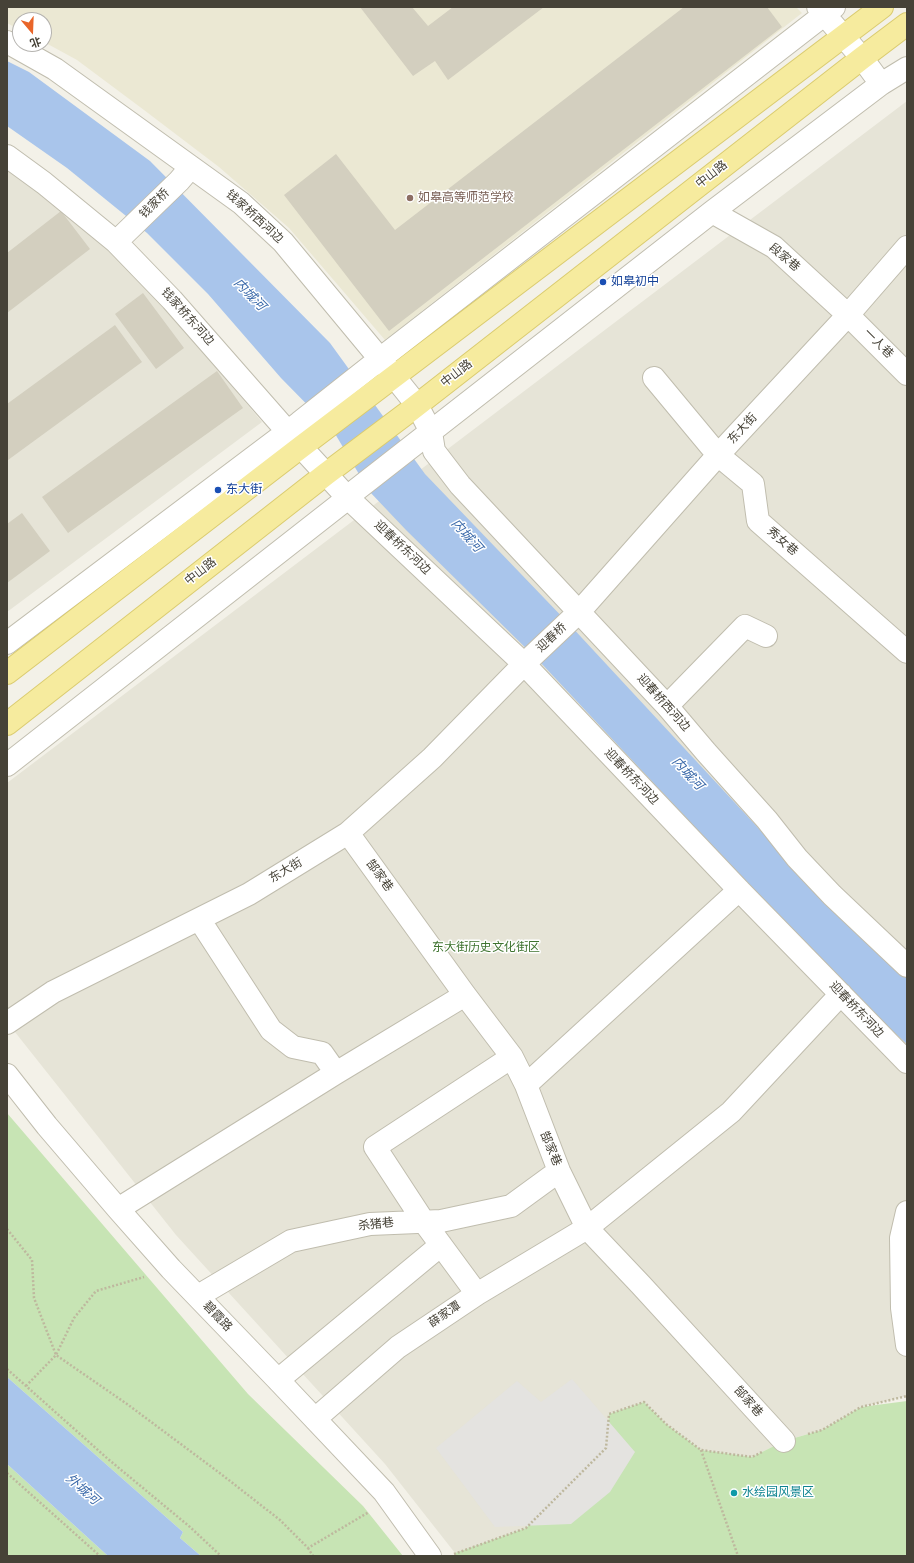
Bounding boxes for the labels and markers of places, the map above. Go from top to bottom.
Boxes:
place label: 如皋高等师范学校 [418,191,514,205]
marker: 如皋高等师范学校 [405,193,415,203]
place label: 如皋初中 [611,275,659,289]
marker: 如皋初中 [598,277,608,287]
place label: 东大街 [226,483,262,497]
marker: 东大街 [213,485,223,495]
place label: 水绘园风景区 [742,1486,814,1500]
marker: 水绘园风景区 [729,1488,739,1498]

